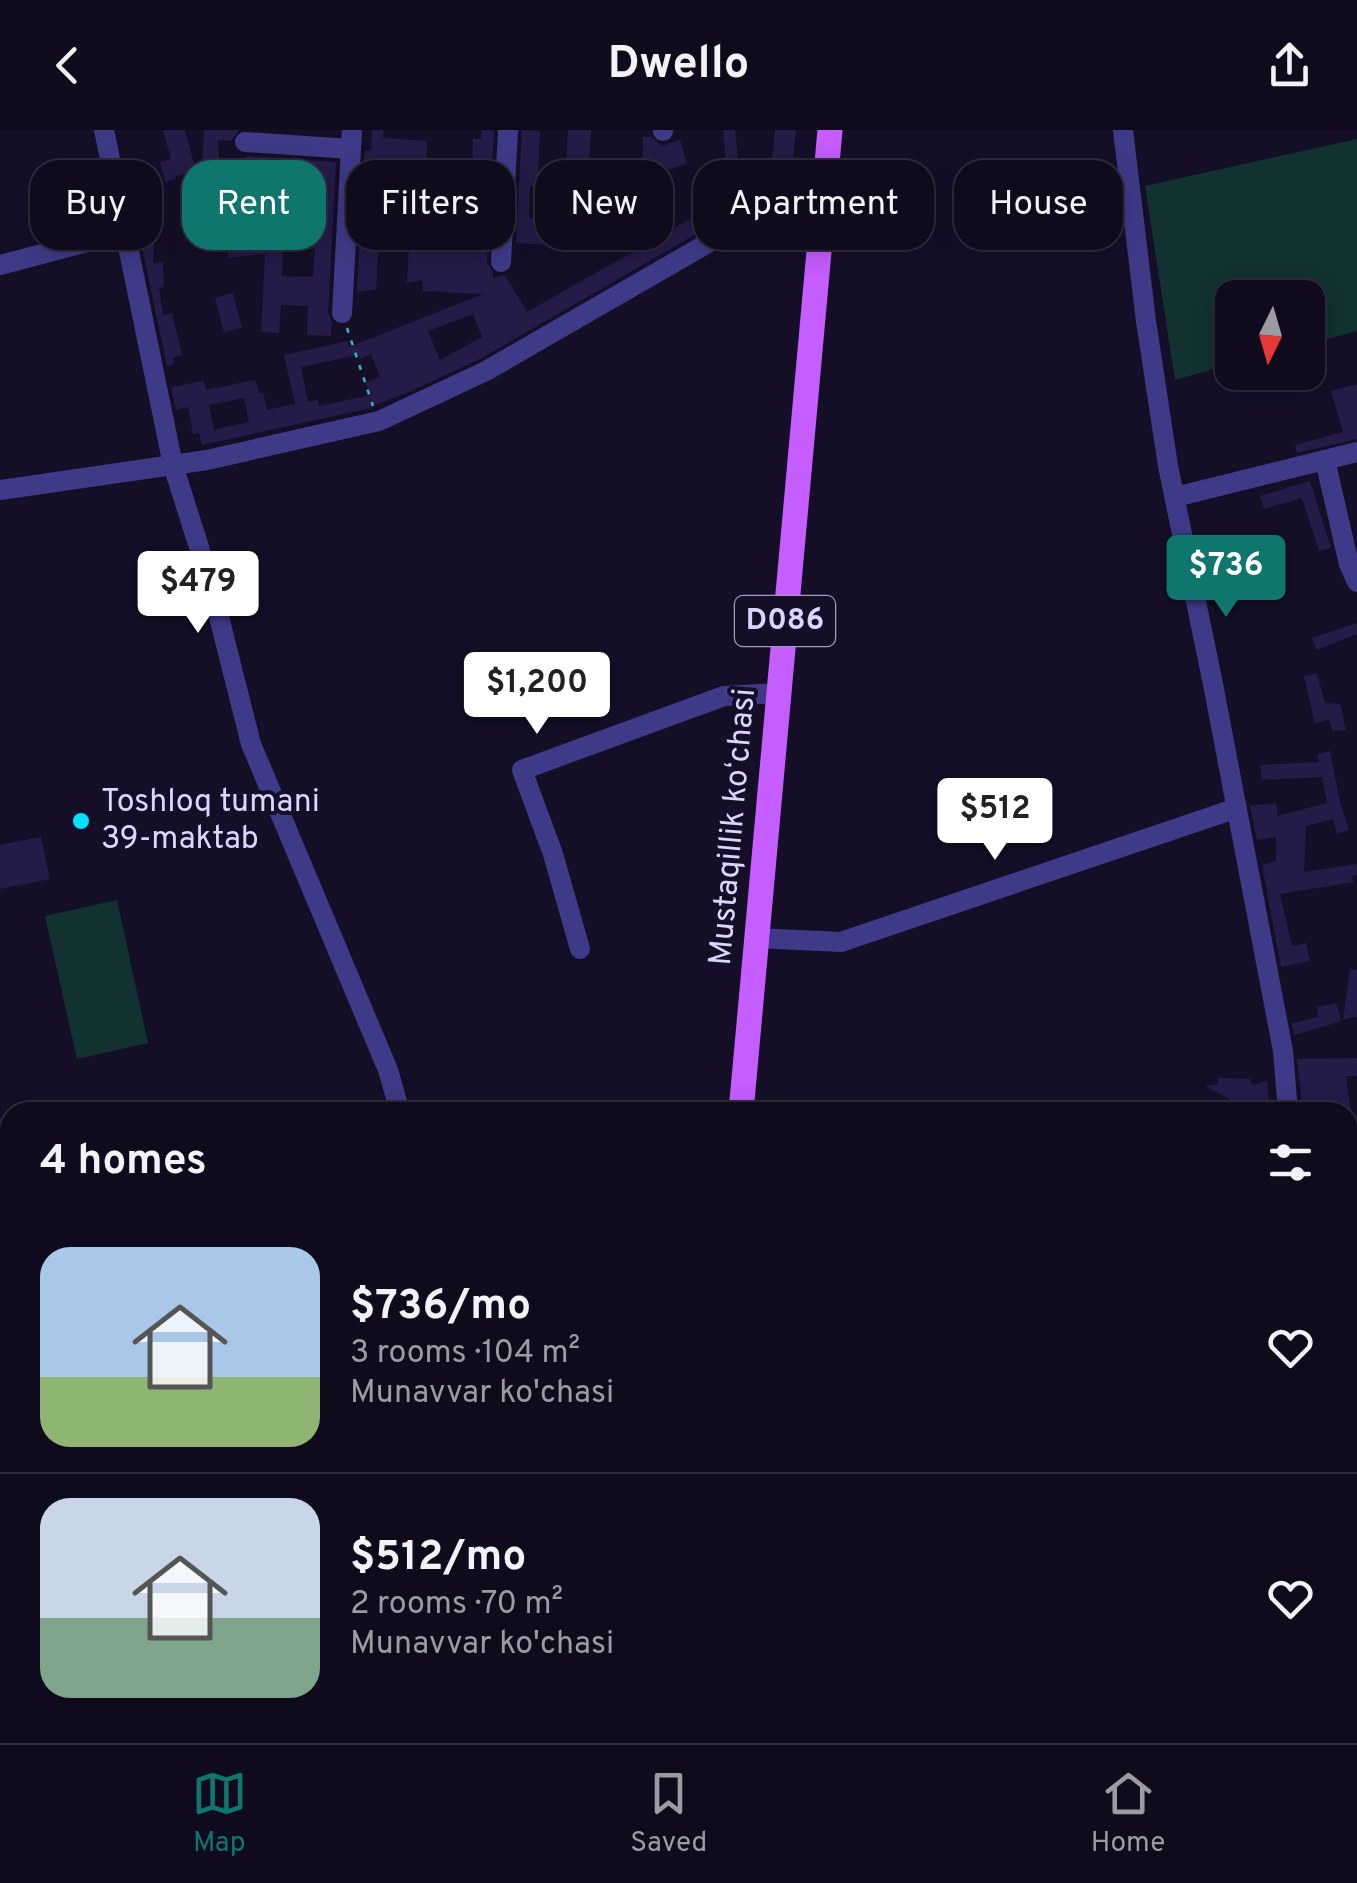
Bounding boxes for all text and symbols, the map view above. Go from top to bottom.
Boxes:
text: Dwello [608,37,749,94]
icon: back [40,38,95,93]
icon: share [1262,38,1317,93]
chip: Buy [30,160,162,250]
chip: Rent [182,160,326,250]
chip: Filters [346,160,515,250]
chip: New [535,160,673,250]
chip: Apartment [693,160,934,250]
chip: House [954,160,1123,250]
north arrow [1215,280,1325,390]
map controls [1215,280,1325,390]
pin: $736 [1167,535,1285,620]
text: $736 [1189,547,1263,587]
pin: $479 [139,551,257,636]
text: $479 [160,563,236,603]
road number: D086 [735,596,835,646]
pin: $1,200 [456,652,618,737]
text: $1,200 [486,664,588,704]
street label: Mustaqillik koʻchasi [702,687,766,967]
pin: $512 [936,778,1054,863]
place label: Toshloq tumani 39-maktab [101,783,320,860]
text: $512 [959,790,1031,830]
marker: Toshloq tumani 39-maktab [70,810,92,832]
icon: filters [1263,1135,1318,1190]
text: 4 homes [40,1136,207,1189]
text: $736/mo [350,1281,531,1334]
icon: home [120,1287,240,1407]
icon: heart [1263,1320,1318,1375]
text: 3 rooms · 104 m² [350,1334,580,1374]
text: Munavvar ko'chasi [350,1374,614,1414]
text: $512/mo [350,1532,526,1585]
icon: home [120,1538,240,1658]
icon: heart [1263,1571,1318,1626]
text: 2 rooms · 70 m² [350,1585,563,1625]
text: Munavvar ko'chasi [350,1625,614,1665]
tab: Map [192,1766,247,1862]
tab: Saved [630,1766,707,1862]
tab: Home [1091,1766,1165,1862]

